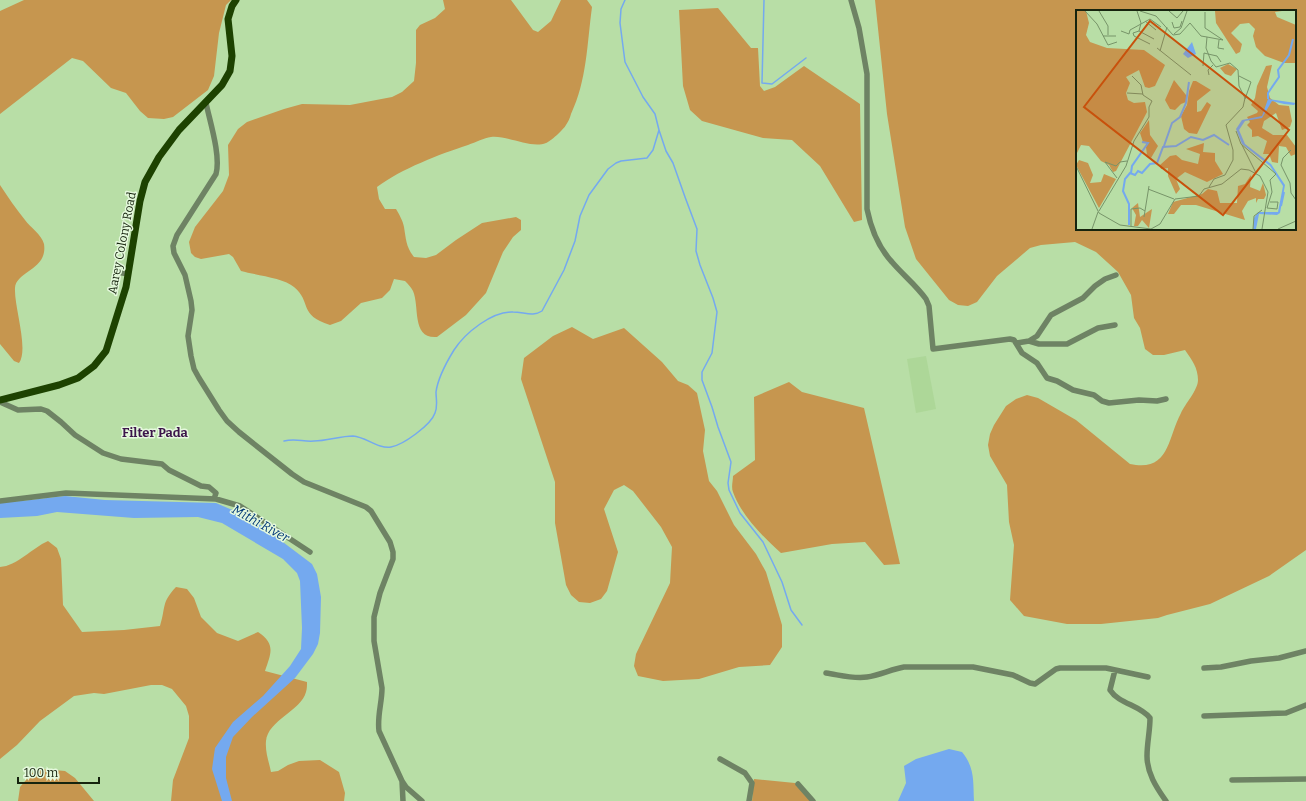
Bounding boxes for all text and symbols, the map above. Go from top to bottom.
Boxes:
inset map [1076,10,1296,230]
street label: Aarey Colony Road [105,191,139,295]
district label: Filter Pada [122,425,189,440]
water label: Mithi River [230,502,293,546]
scale bar [18,759,99,785]
text: 100 m [24,766,59,780]

